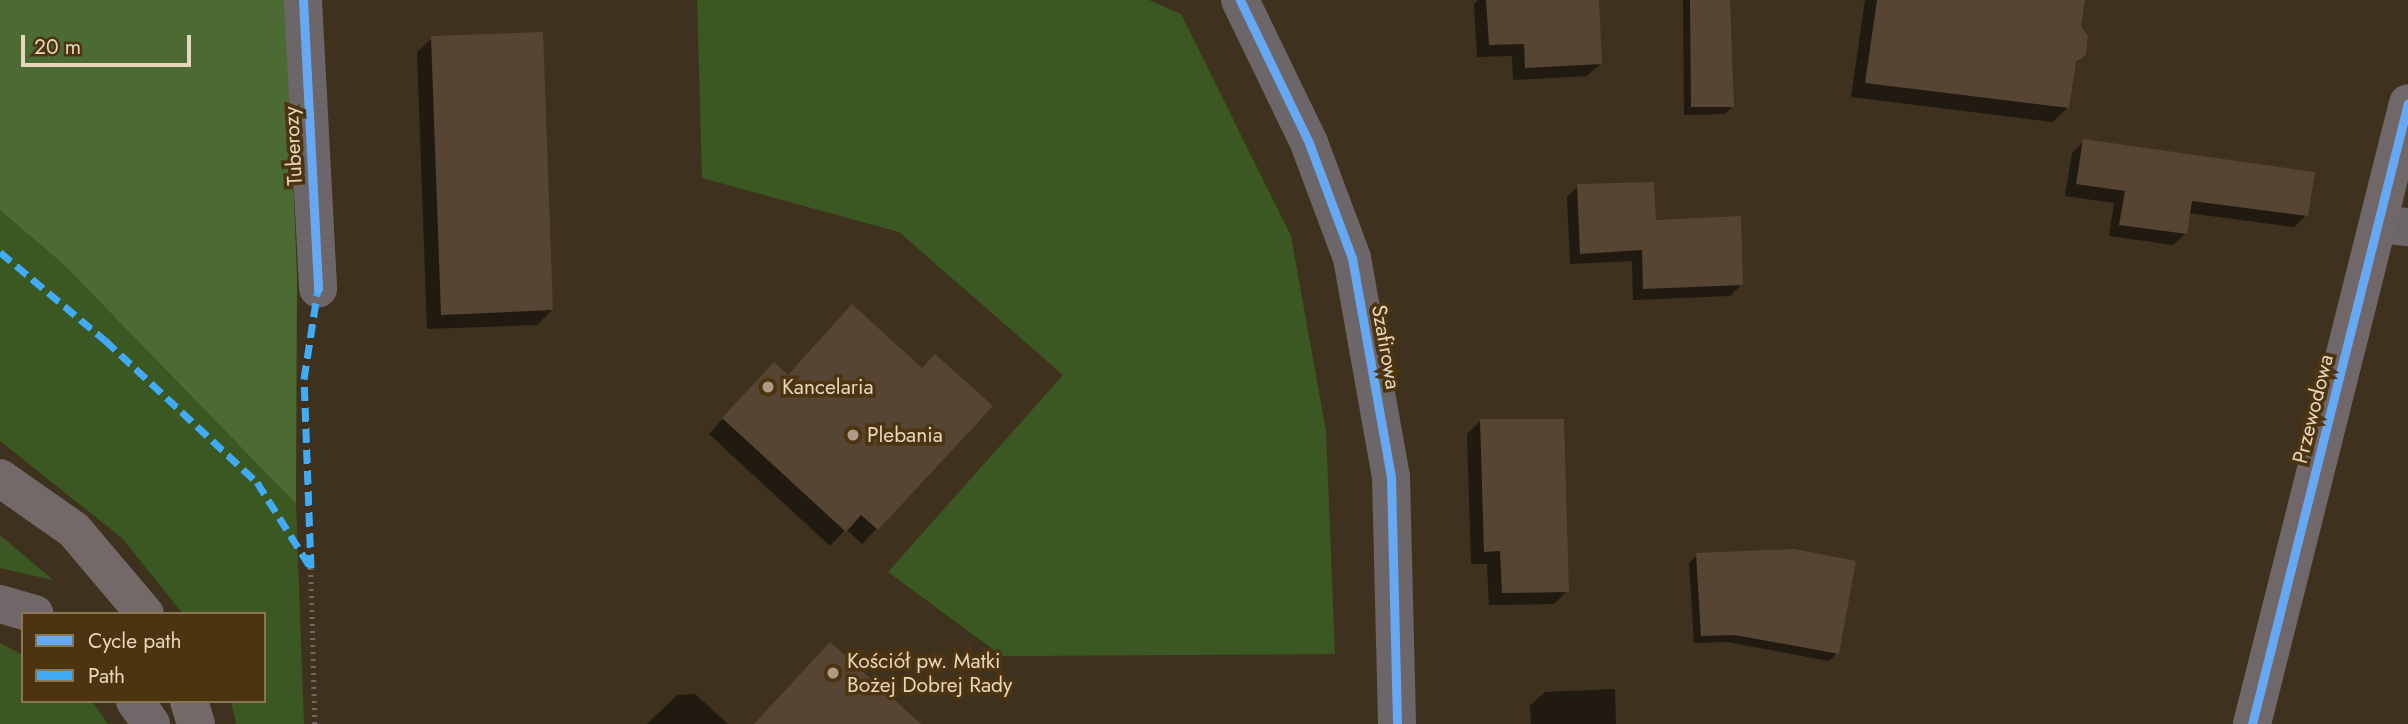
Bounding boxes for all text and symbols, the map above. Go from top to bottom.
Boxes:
scale bar [24,21,194,65]
text: 20 m [34,32,81,62]
street label: Tuberozy [278,106,308,186]
street label: Szafirowa [1366,303,1406,391]
street label: Przewodowa [2287,352,2339,466]
place label: Kancelaria [782,374,874,400]
marker: Kancelaria [760,379,776,395]
place label: Plebania [867,422,943,448]
marker: Plebania [845,427,861,443]
legend [21,612,266,703]
text: Cycle path [88,626,181,656]
place label: Kościół pw. Matki Bożej Dobrej Rady [847,648,1012,698]
text: Path [88,661,125,691]
marker: Kościół pw. Matki Bożej Dobrej Rady [825,665,841,681]

